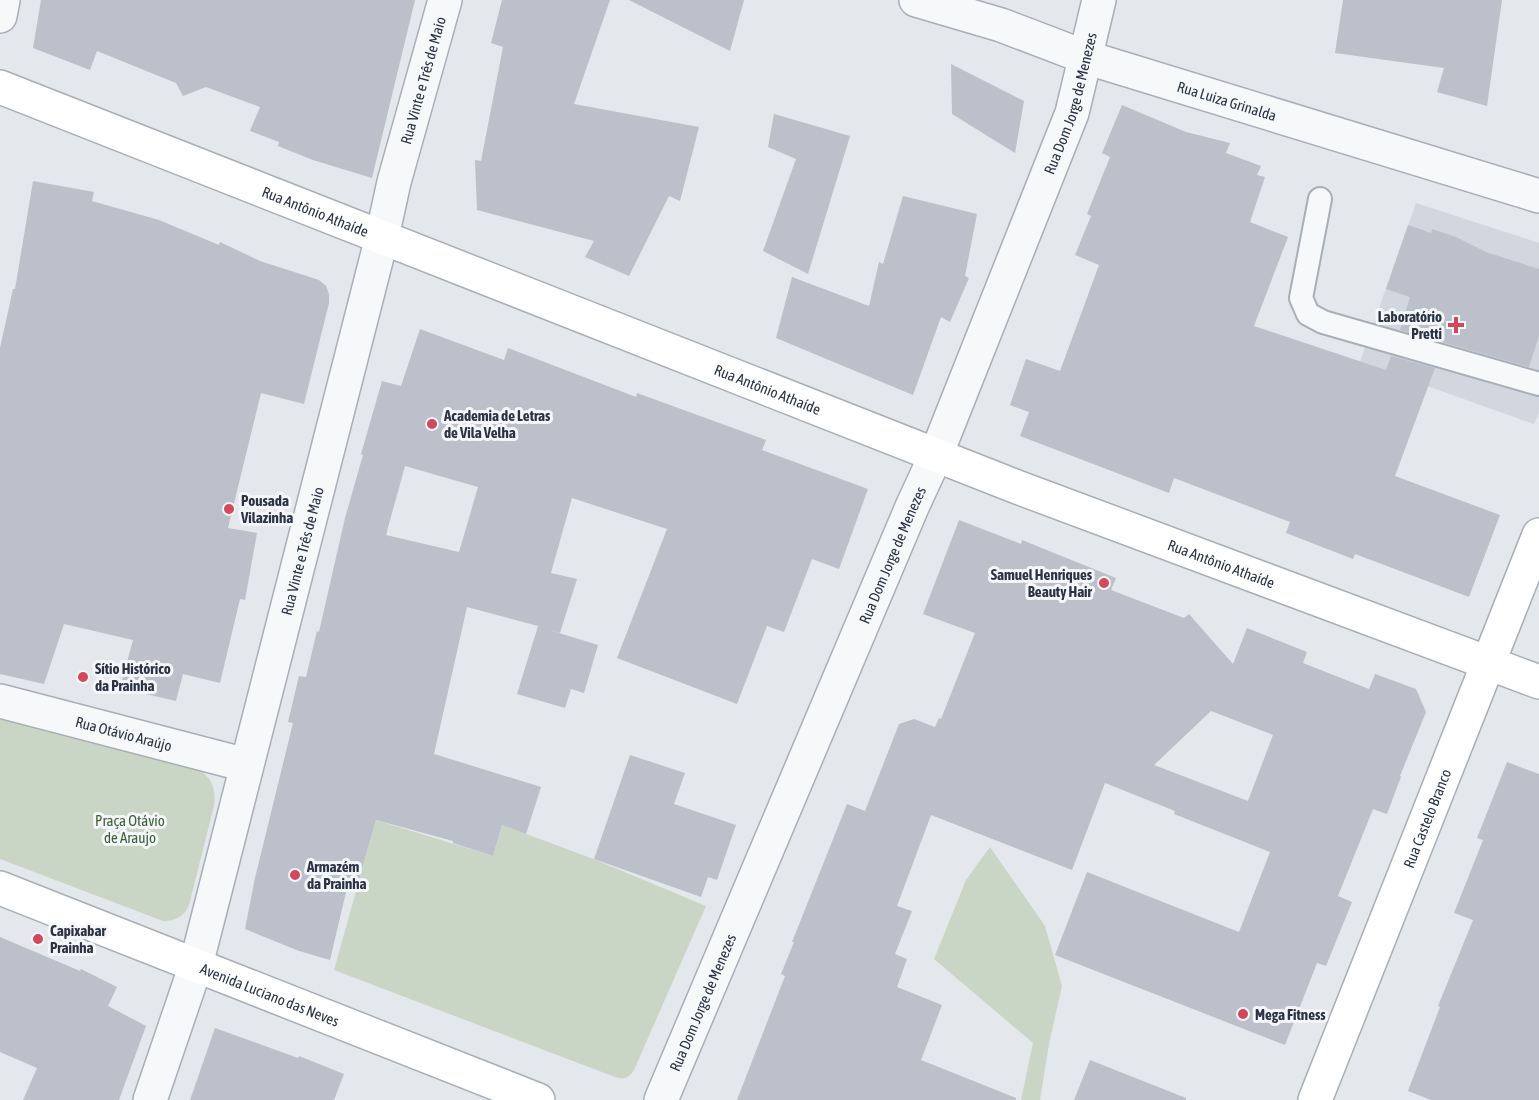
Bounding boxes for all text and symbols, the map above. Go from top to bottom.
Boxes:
street label: Rua Vinte e Três de Maio [397,15,448,146]
street label: Rua Dom Jorge de Menezes [1040,31,1099,176]
street label: Rua Luiza Grinalda [1175,77,1279,124]
street label: Rua Antônio Athaíde [260,183,371,240]
place label: Laboratório Pretti [1378,308,1442,342]
marker: Laboratório Pretti [1447,316,1465,334]
street label: Rua Antônio Athaíde [712,360,824,418]
place label: Academia de Letras de Vila Velha [443,407,551,441]
marker: Academia de Letras de Vila Velha [425,417,439,431]
street label: Rua Dom Jorge de Menezes [855,484,929,626]
street label: Rua Vinte e Três de Maio [277,485,326,617]
place label: Pousada Vilazinha [240,492,293,526]
marker: Pousada Vilazinha [222,502,236,516]
street label: Rua Antônio Athaíde [1166,536,1277,591]
place label: Samuel Henriques Beauty Hair [991,566,1093,600]
marker: Samuel Henriques Beauty Hair [1097,576,1111,590]
place label: Sítio Histórico da Prainha [95,660,171,694]
marker: Sítio Histórico da Prainha [76,670,90,684]
street label: Rua Otávio Araújo [74,713,174,754]
street label: Rua Castelo Branco [1399,766,1454,870]
park label: Praça Otávio de Araujo [95,812,165,846]
place label: Armazém da Prainha [306,858,367,892]
marker: Armazém da Prainha [288,868,302,882]
place label: Capixabar Prainha [50,922,106,956]
street label: Rua Dom Jorge de Menezes [666,931,739,1074]
marker: Capixabar Prainha [31,932,45,946]
street label: Avenida Luciano das Neves [198,959,342,1029]
place label: Mega Fitness [1255,1006,1326,1023]
marker: Mega Fitness [1236,1007,1250,1021]

